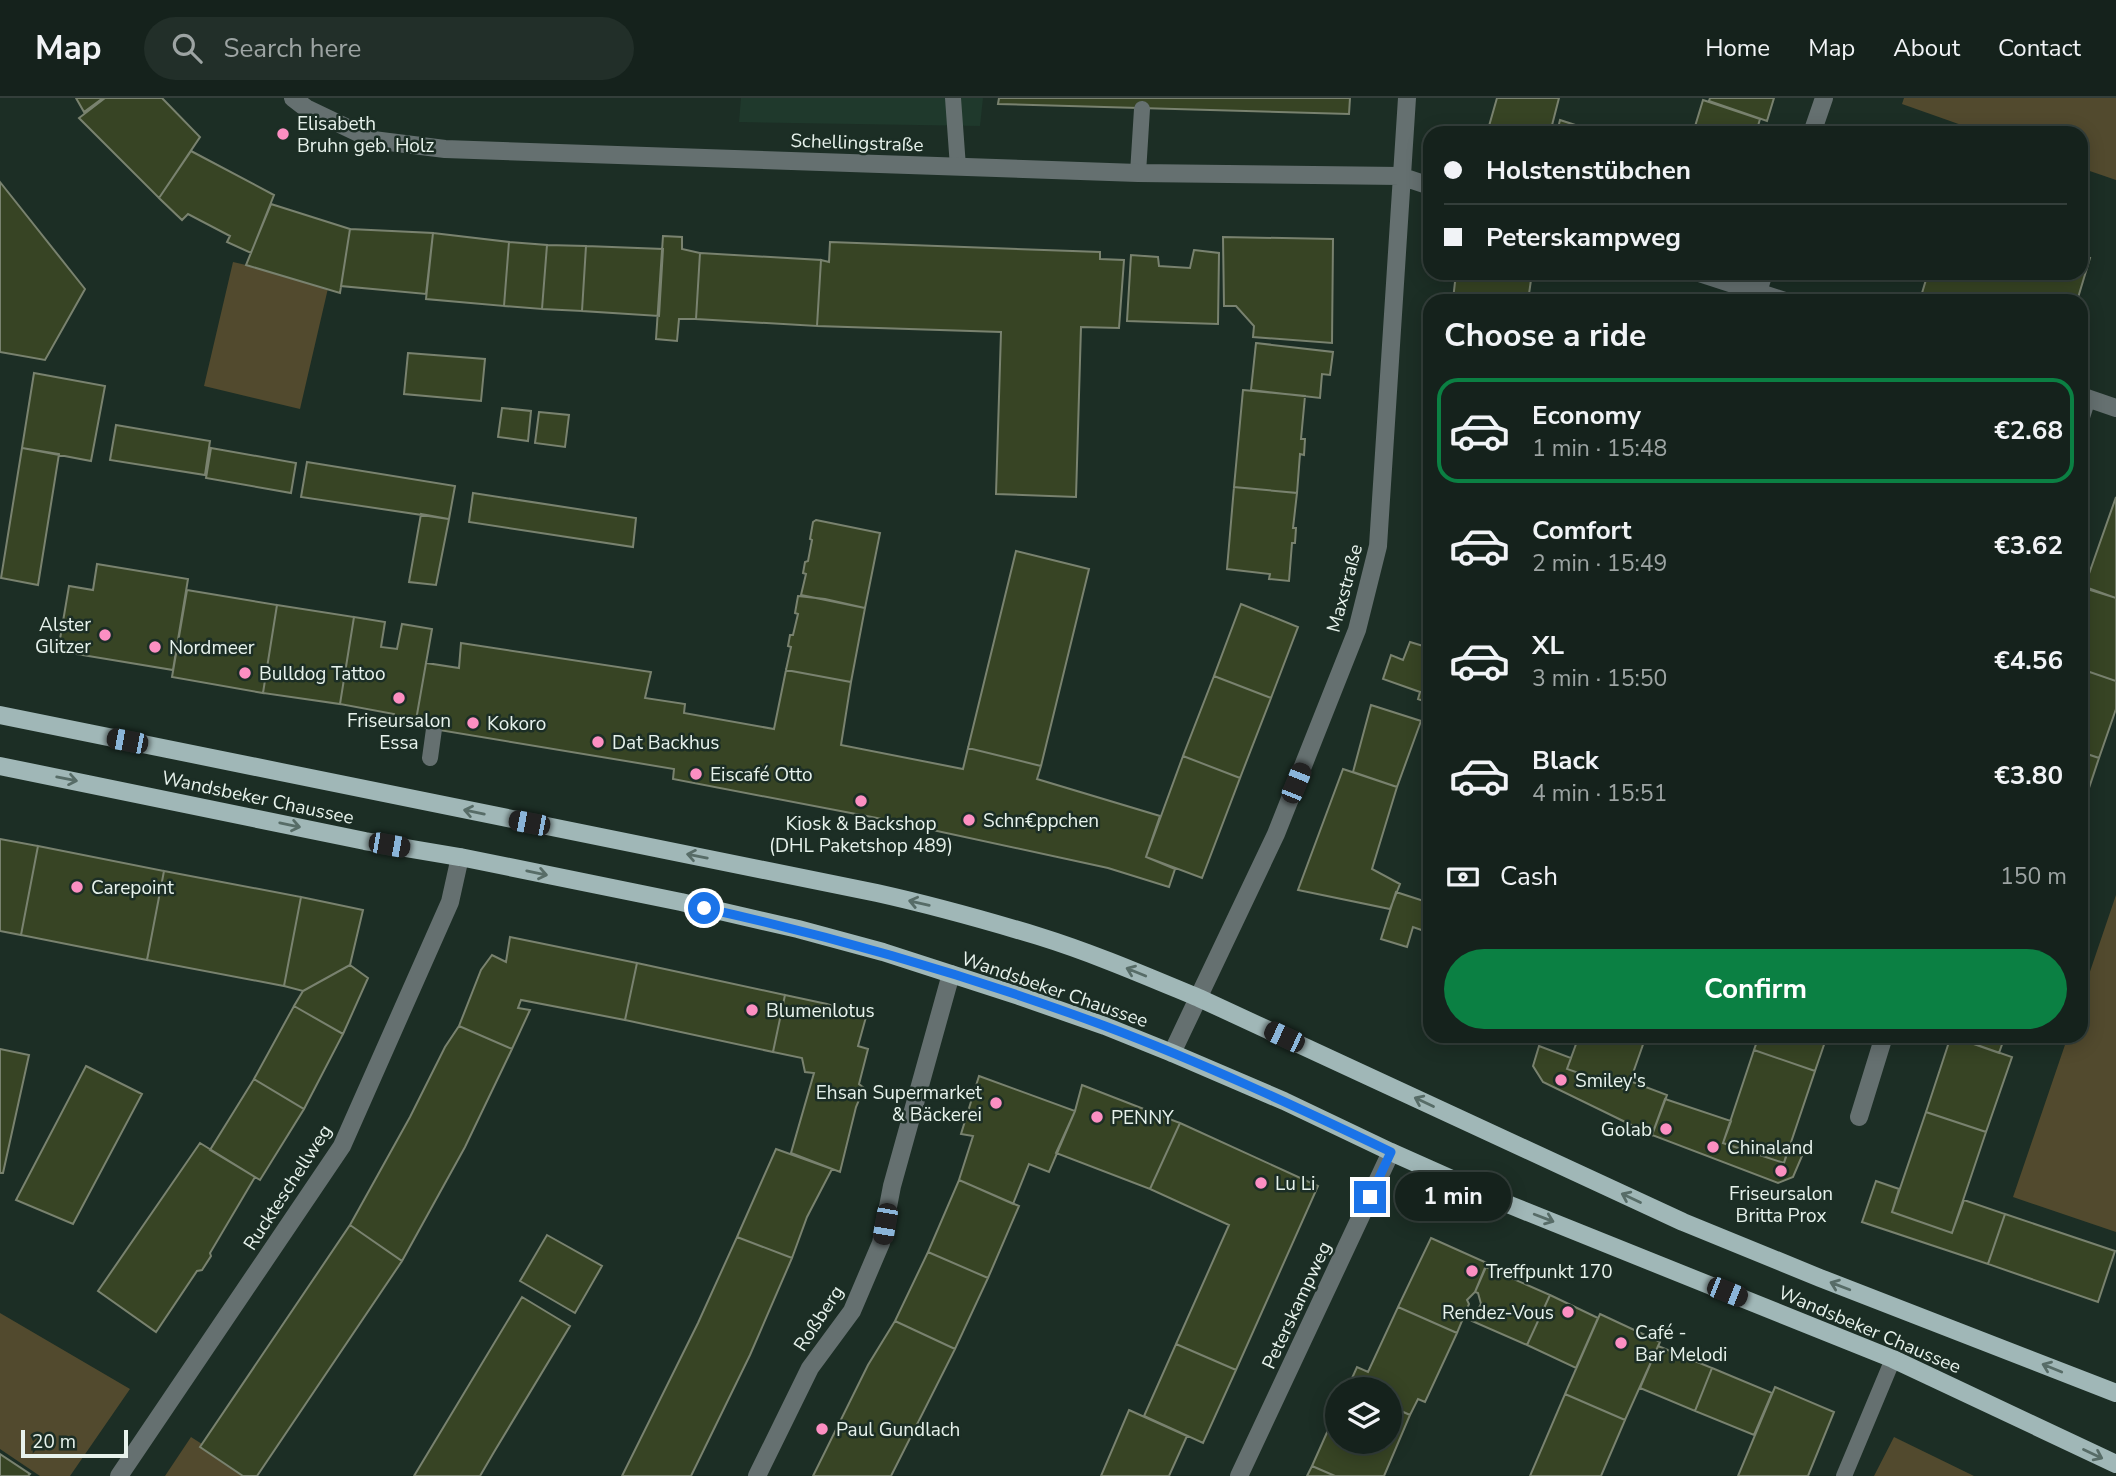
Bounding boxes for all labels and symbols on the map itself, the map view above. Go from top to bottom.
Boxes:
place label: Elisabeth Bruhn geb. Holz [297,111,435,159]
marker: Elisabeth Bruhn geb. Holz [275,126,291,142]
street label: Schellingstraße [790,128,924,158]
street label: Maxstraße [1321,541,1369,635]
place label: Alster Glitzer [35,612,91,660]
marker: Alster Glitzer [97,627,113,643]
place label: Nordmeer [169,635,255,661]
marker: Nordmeer [147,639,163,655]
place label: Bulldog Tattoo [259,661,385,687]
marker: Bulldog Tattoo [237,665,253,681]
marker: Friseursalon Essa [391,690,407,706]
place label: Friseursalon Essa [347,708,451,756]
place label: Kokoro [487,711,546,737]
marker: Kokoro [465,715,481,731]
car [105,727,150,755]
place label: Dat Backhus [612,730,720,756]
marker: Dat Backhus [590,734,606,750]
car [1279,760,1314,806]
place label: Eiscafé Otto [710,762,813,788]
street label: Wandsbeker Chaussee [159,765,356,831]
marker: Eiscafé Otto [688,766,704,782]
one-way arrow [55,773,78,786]
marker: Kiosk & Backshop (DHL Paketshop 489) [853,793,869,809]
one-way arrow [463,805,486,819]
place label: Schn€ppchen [983,808,1099,834]
car [507,809,552,837]
place label: Kiosk & Backshop (DHL Paketshop 489) [769,811,953,859]
marker: Schn€ppchen [961,812,977,828]
one-way arrow [278,819,301,832]
car [367,831,412,859]
one-way arrow [686,849,709,863]
one-way arrow [525,867,548,881]
place label: Carepoint [91,875,174,901]
marker: Carepoint [69,879,85,895]
route start [688,892,720,924]
one-way arrow [909,895,931,908]
street label: Wandsbeker Chaussee [958,946,1152,1034]
one-way arrow [1126,964,1147,977]
place label: Blumenlotus [766,998,875,1024]
marker: Blumenlotus [744,1002,760,1018]
car [1261,1019,1308,1055]
place label: Smiley's [1575,1068,1646,1094]
marker: Smiley's [1553,1072,1569,1088]
place label: Ehsan Supermarket & Bäckerei [816,1080,982,1128]
marker: Ehsan Supermarket & Bäckerei [988,1095,1004,1111]
one-way arrow [1414,1095,1435,1109]
place label: PENNY [1111,1105,1174,1131]
marker: PENNY [1089,1109,1105,1125]
place label: Golab [1601,1117,1652,1143]
street label: Ruckteschellweg [237,1120,338,1255]
marker: Golab [1658,1121,1674,1137]
place label: Chinaland [1727,1135,1813,1161]
marker: Chinaland [1705,1139,1721,1155]
marker: Friseursalon Britta Prox [1773,1163,1789,1179]
place label: Lu Li [1275,1171,1315,1197]
callout: 1 min [1394,1172,1510,1222]
marker: Lu Li [1253,1175,1269,1191]
route end [1354,1181,1386,1213]
place label: Friseursalon Britta Prox [1729,1181,1833,1229]
one-way arrow [1620,1191,1642,1204]
car [872,1201,899,1247]
one-way arrow [1532,1212,1554,1225]
street label: Peterskampweg [1256,1237,1338,1373]
place label: Treffpunkt 170 [1486,1259,1613,1285]
marker: Treffpunkt 170 [1464,1263,1480,1279]
car [1704,1274,1751,1310]
one-way arrow [1830,1279,1852,1291]
street label: Wandsbeker Chaussee [1774,1280,1965,1380]
street label: Roßberg [788,1281,850,1357]
place label: Rendez-Vous [1442,1300,1554,1326]
marker: Rendez-Vous [1560,1304,1576,1320]
place label: Café - Bar Melodi [1635,1320,1728,1368]
marker: Café - Bar Melodi [1613,1335,1629,1351]
one-way arrow [2042,1361,2064,1374]
place label: Paul Gundlach [836,1417,960,1443]
marker: Paul Gundlach [814,1421,830,1437]
scale bar [21,1427,128,1459]
one-way arrow [2082,1447,2103,1461]

